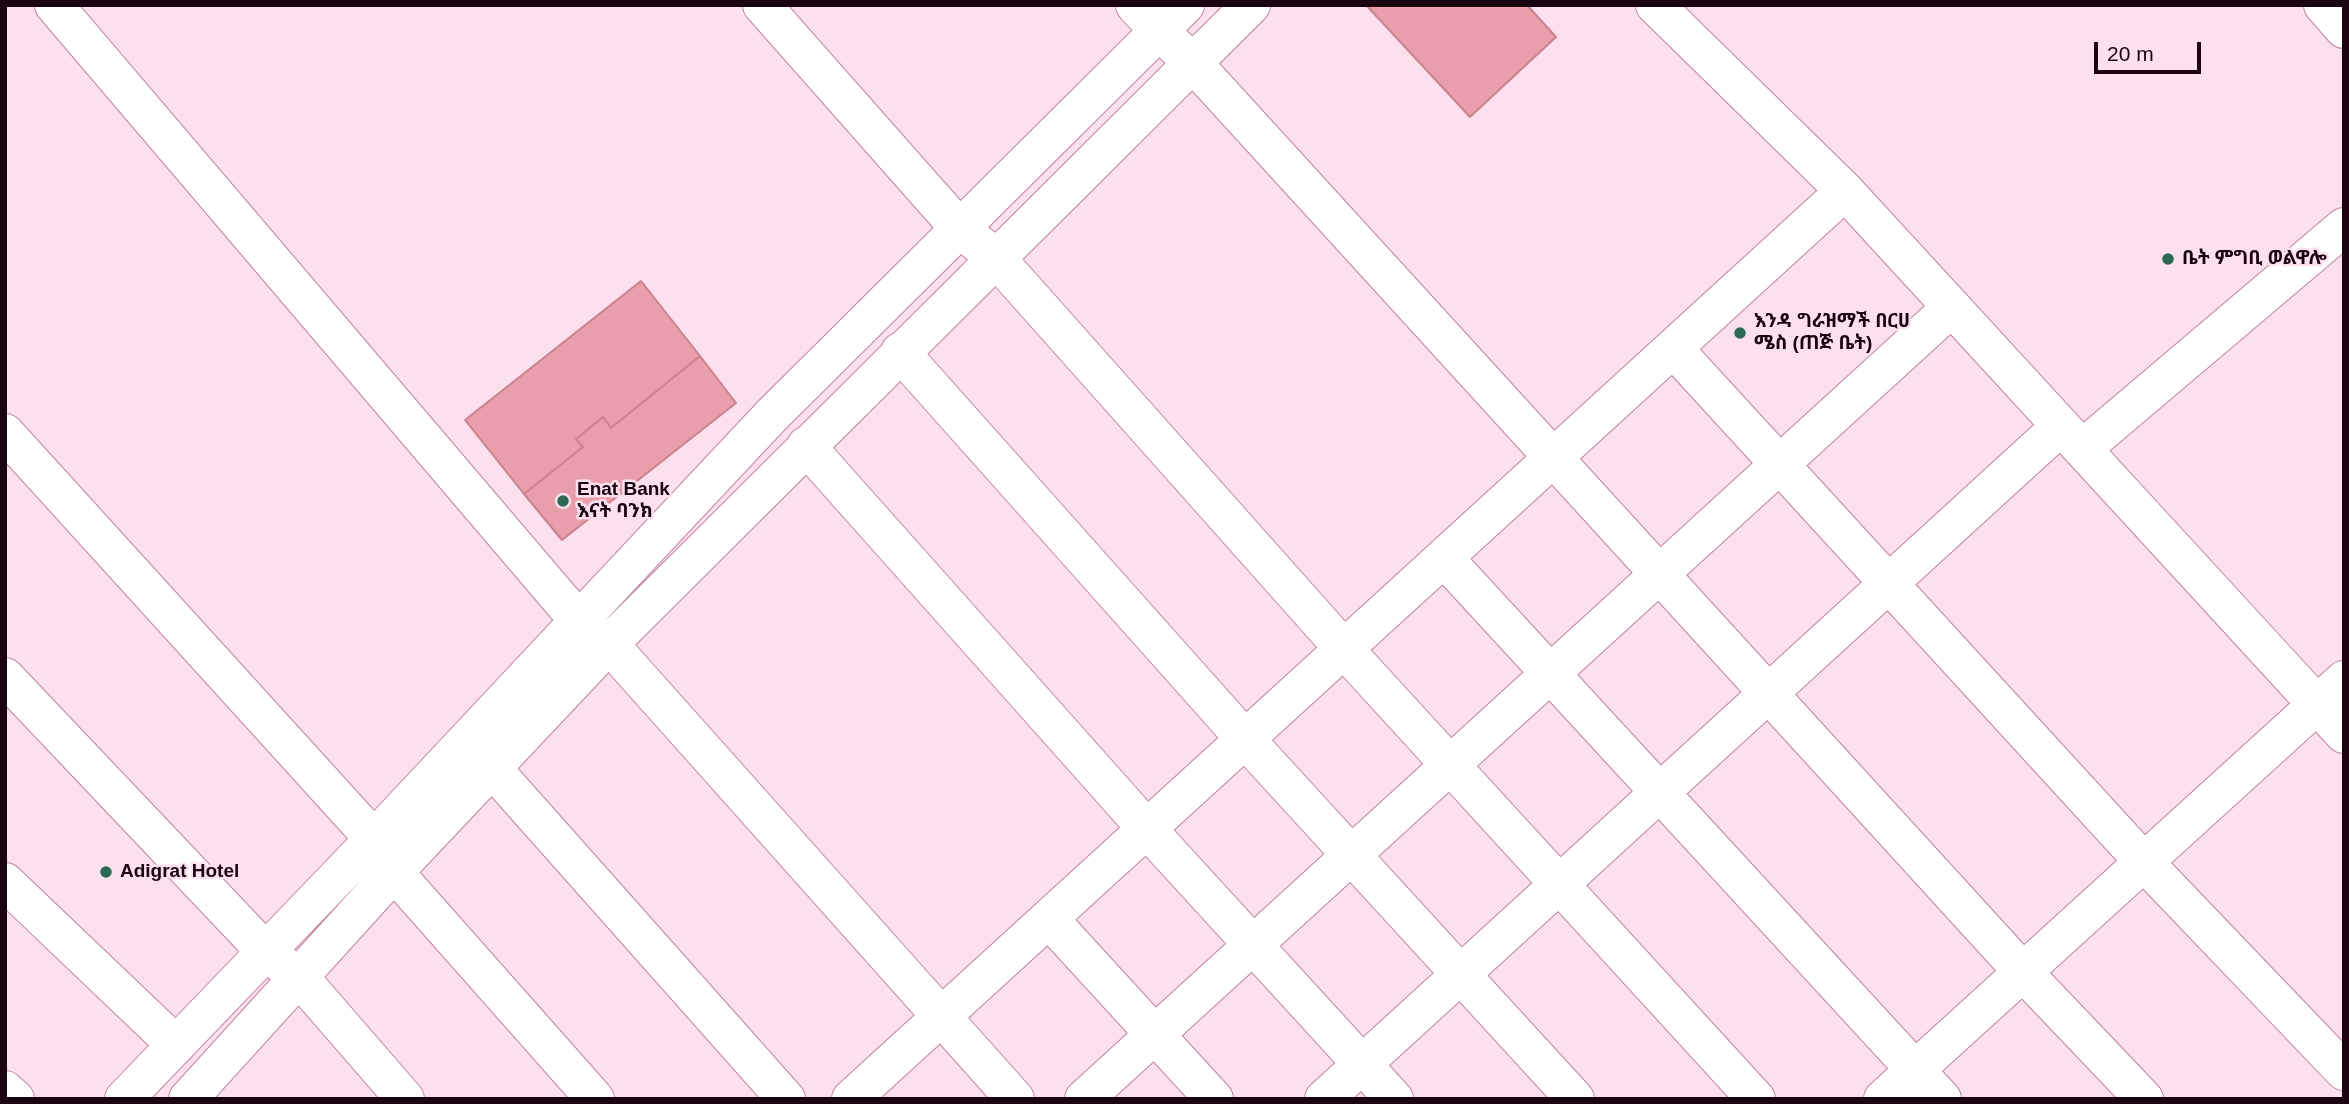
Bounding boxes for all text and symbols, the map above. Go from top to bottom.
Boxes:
scale bar [2097,28,2204,72]
text: 20 m [2107,42,2154,65]
place label: ቤት ምግቢ ወልዋሎ [2182,248,2327,270]
marker: ቤት ምግቢ ወልዋሎ [2160,251,2176,267]
place label: እንዳ ግራዝማች በርሀ ሜስ (ጠጅ ቤት) [1754,311,1910,355]
marker: እንዳ ግራዝማች በርሀ ሜስ (ጠጅ ቤት) [1732,325,1748,341]
place label: Enat Bank እናት ባንክ [577,479,670,523]
marker: Enat Bank እናት ባንክ [555,493,571,509]
place label: Adigrat Hotel [120,861,239,883]
marker: Adigrat Hotel [98,864,114,880]

